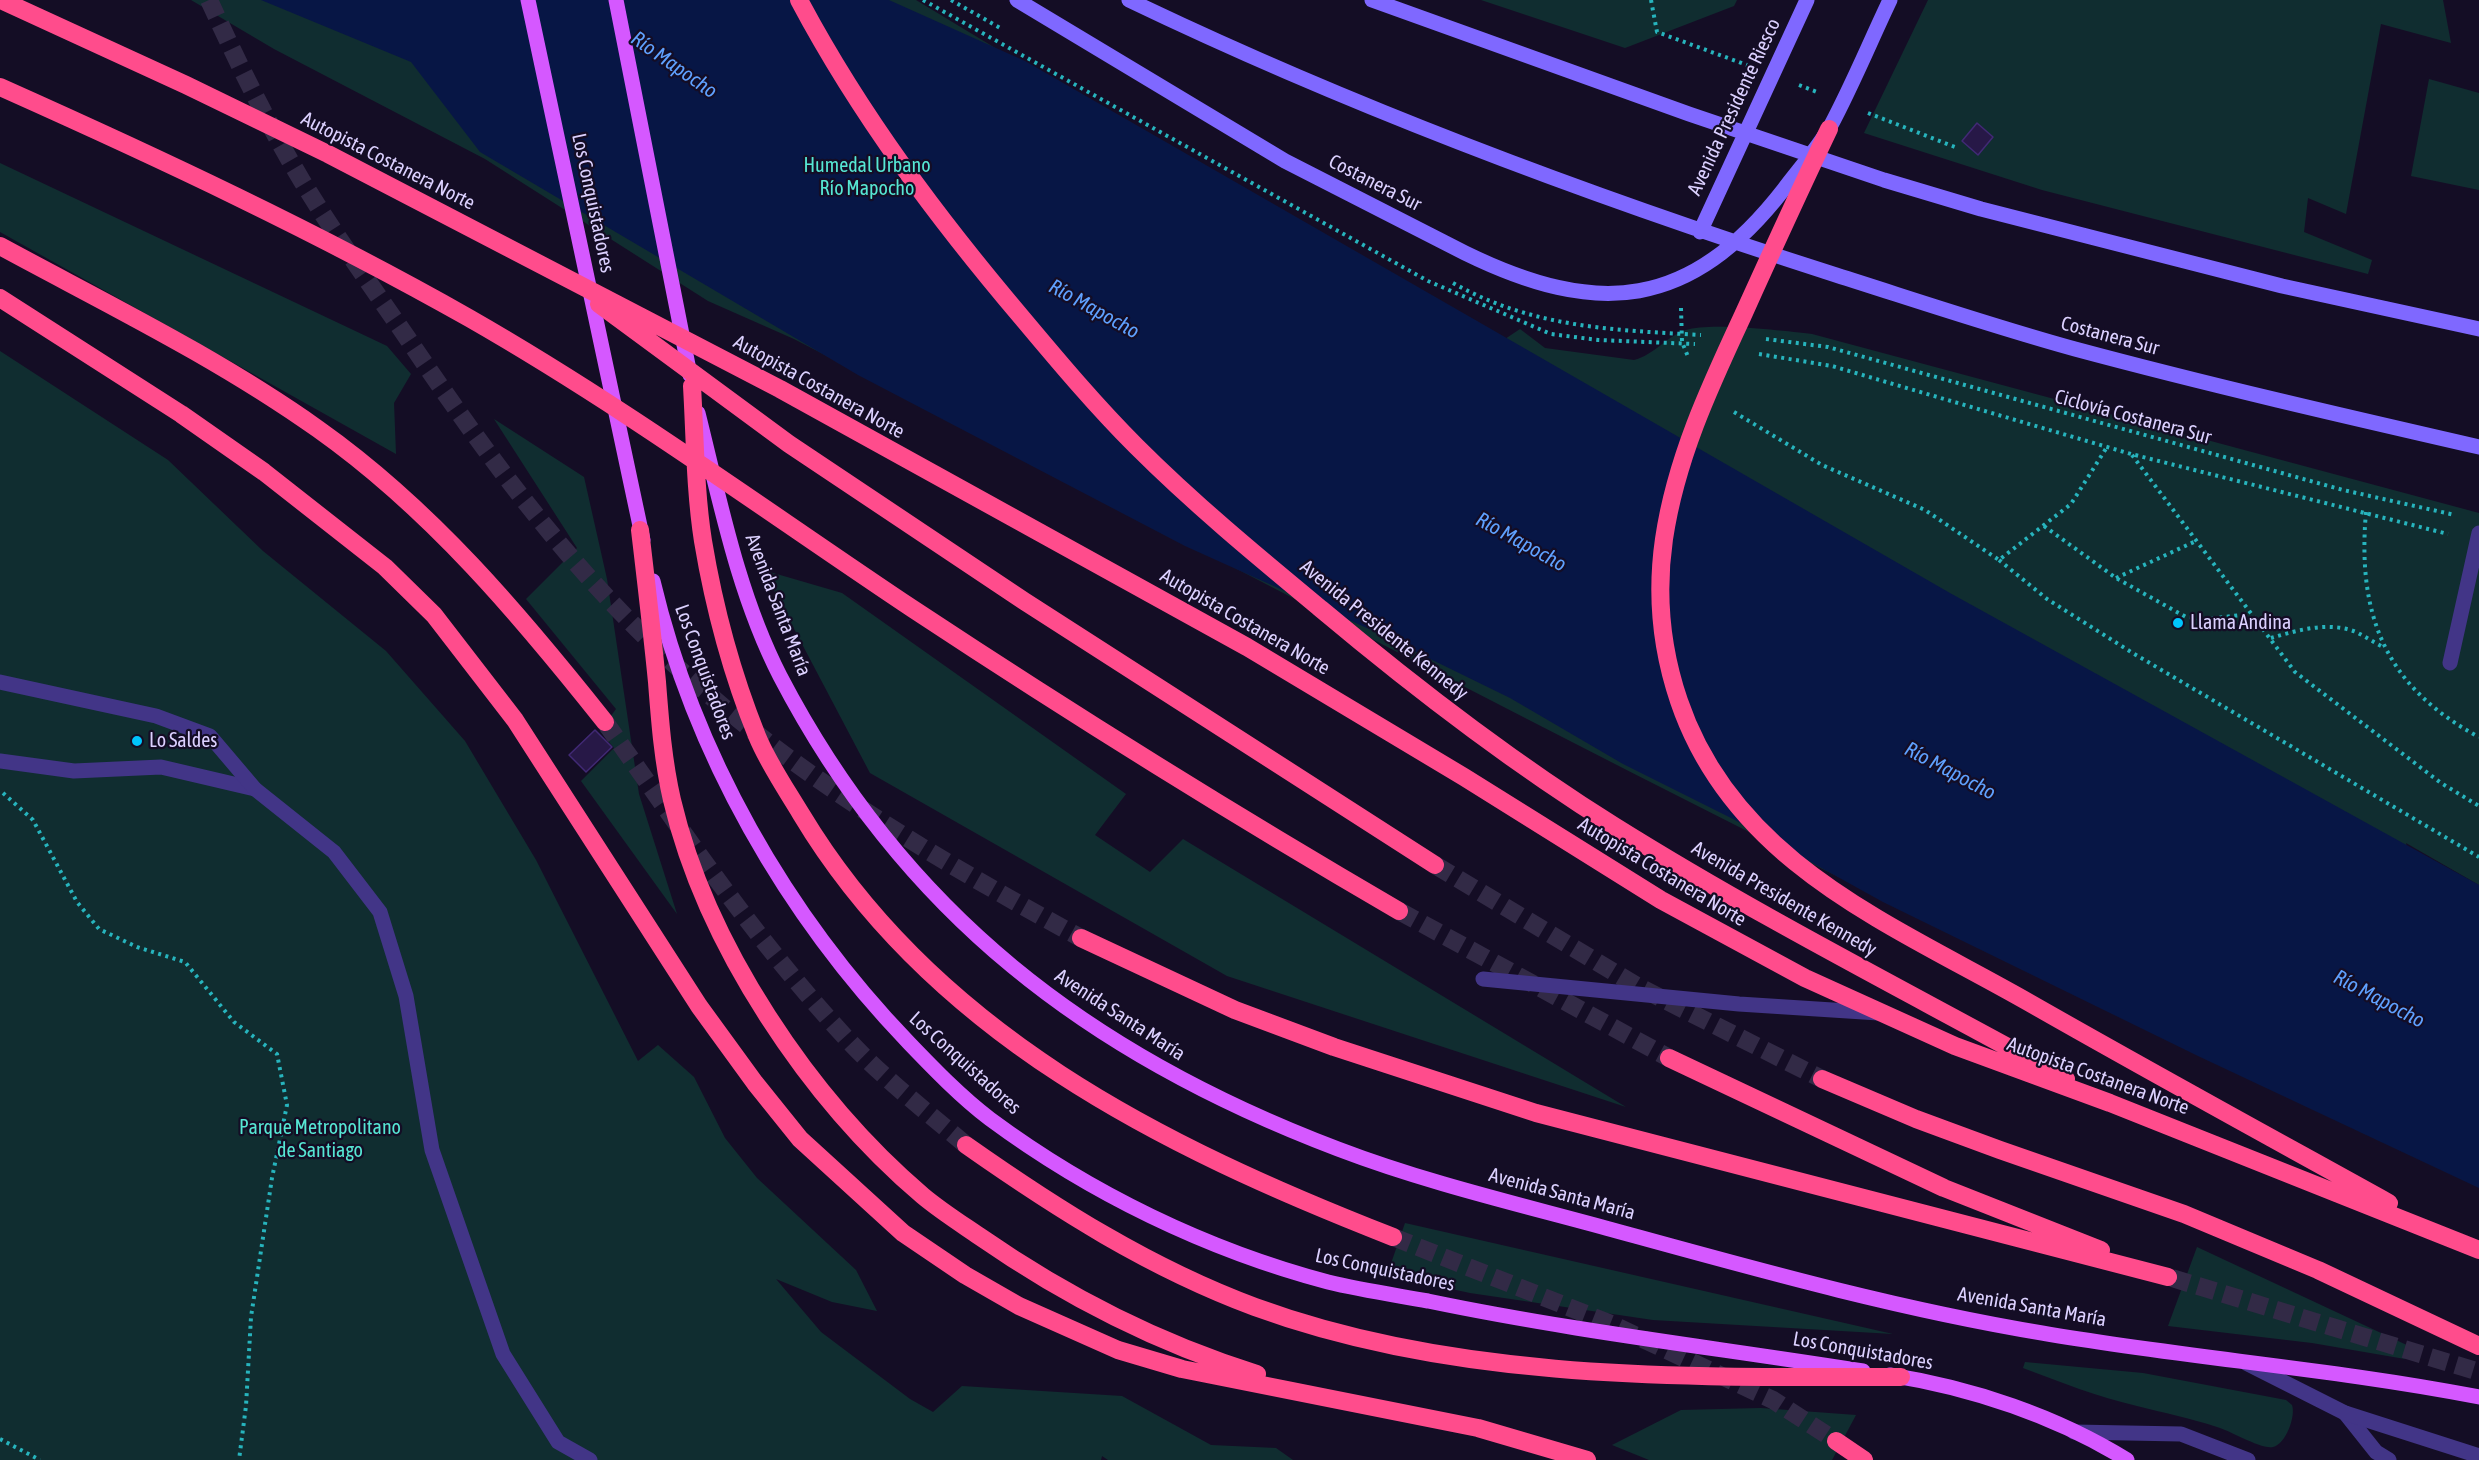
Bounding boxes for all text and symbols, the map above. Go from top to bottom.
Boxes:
street label: Avenida Presidente Riesco [1682,15,1786,199]
water label: Río Mapocho [626,26,722,104]
street label: Autopista Costanera Norte [297,107,479,215]
street label: Los Conquistadores [567,131,619,275]
street label: Costanera Sur [1325,149,1425,217]
park label: Humedal Urbano Río Mapocho [803,154,931,201]
water label: Río Mapocho [1044,274,1144,344]
street label: Costanera Sur [2058,311,2162,361]
street label: Autopista Costanera Norte [729,330,909,444]
street label: Ciclovía Costanera Sur [2052,385,2214,449]
water label: Río Mapocho [1471,507,1571,577]
street label: Avenida Santa María [740,530,816,680]
street label: Avenida Presidente Kennedy [1295,555,1473,705]
street label: Autopista Costanera Norte [1156,564,1334,680]
street label: Los Conquistadores [669,601,741,743]
place label: Llama Andina [2190,611,2291,635]
marker: Llama Andina [2171,616,2185,630]
place label: Lo Saldes [149,729,217,753]
marker: Lo Saldes [130,734,144,748]
water label: Río Mapocho [1900,737,2000,805]
street label: Autopista Costanera Norte [1574,812,1750,932]
street label: Avenida Presidente Kennedy [1687,836,1881,962]
street label: Avenida Santa María [1050,964,1190,1066]
water label: Río Mapocho [2329,965,2429,1033]
street label: Los Conquistadores [904,1007,1026,1119]
street label: Autopista Costanera Norte [2004,1032,2192,1120]
park label: Parque Metropolitano de Santiago [239,1116,401,1163]
street label: Avenida Santa María [1486,1163,1638,1225]
street label: Los Conquistadores [1313,1244,1457,1296]
street label: Avenida Santa María [1956,1282,2108,1332]
street label: Los Conquistadores [1791,1327,1935,1375]

